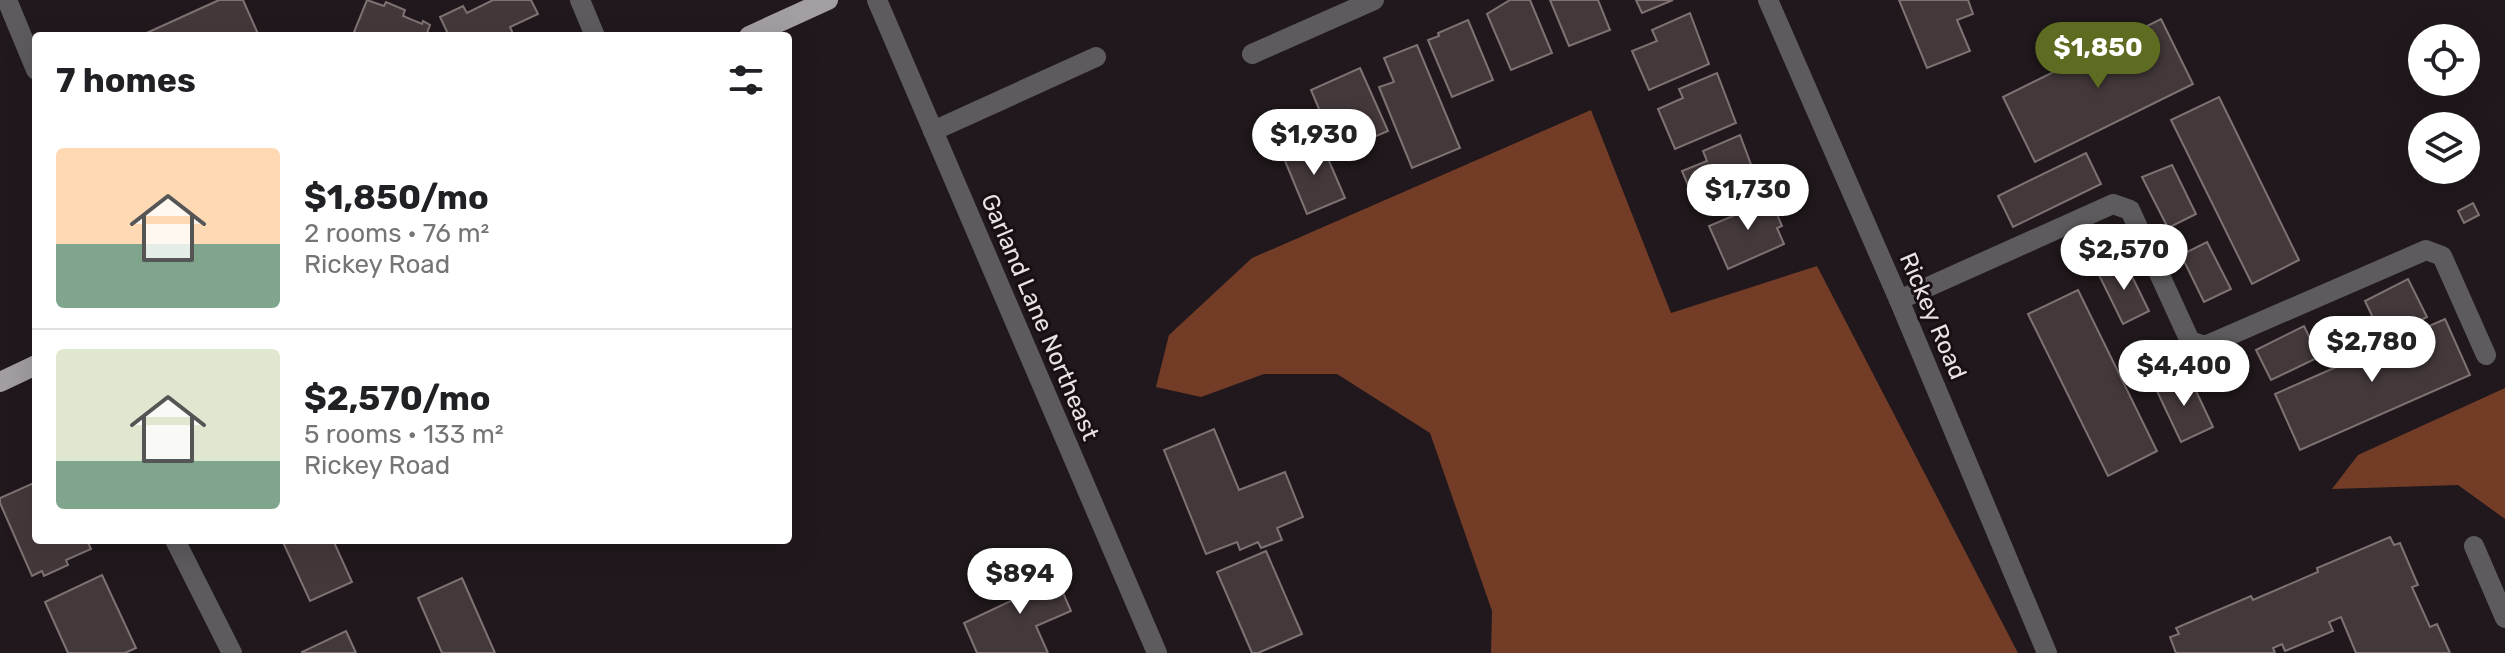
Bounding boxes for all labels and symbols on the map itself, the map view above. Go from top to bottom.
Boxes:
pin: $1,850 [2033,22,2163,90]
pin: $1,930 [1249,109,1379,177]
pin: $1,730 [1683,164,1813,232]
street label: Garland Lane Northeast [975,190,1105,444]
pin: $2,570 [2059,224,2189,292]
street label: Rickey Road [1894,248,1972,384]
pin: $2,780 [2307,316,2437,384]
pin: $4,400 [2119,340,2249,408]
pin: $894 [973,548,1067,616]

